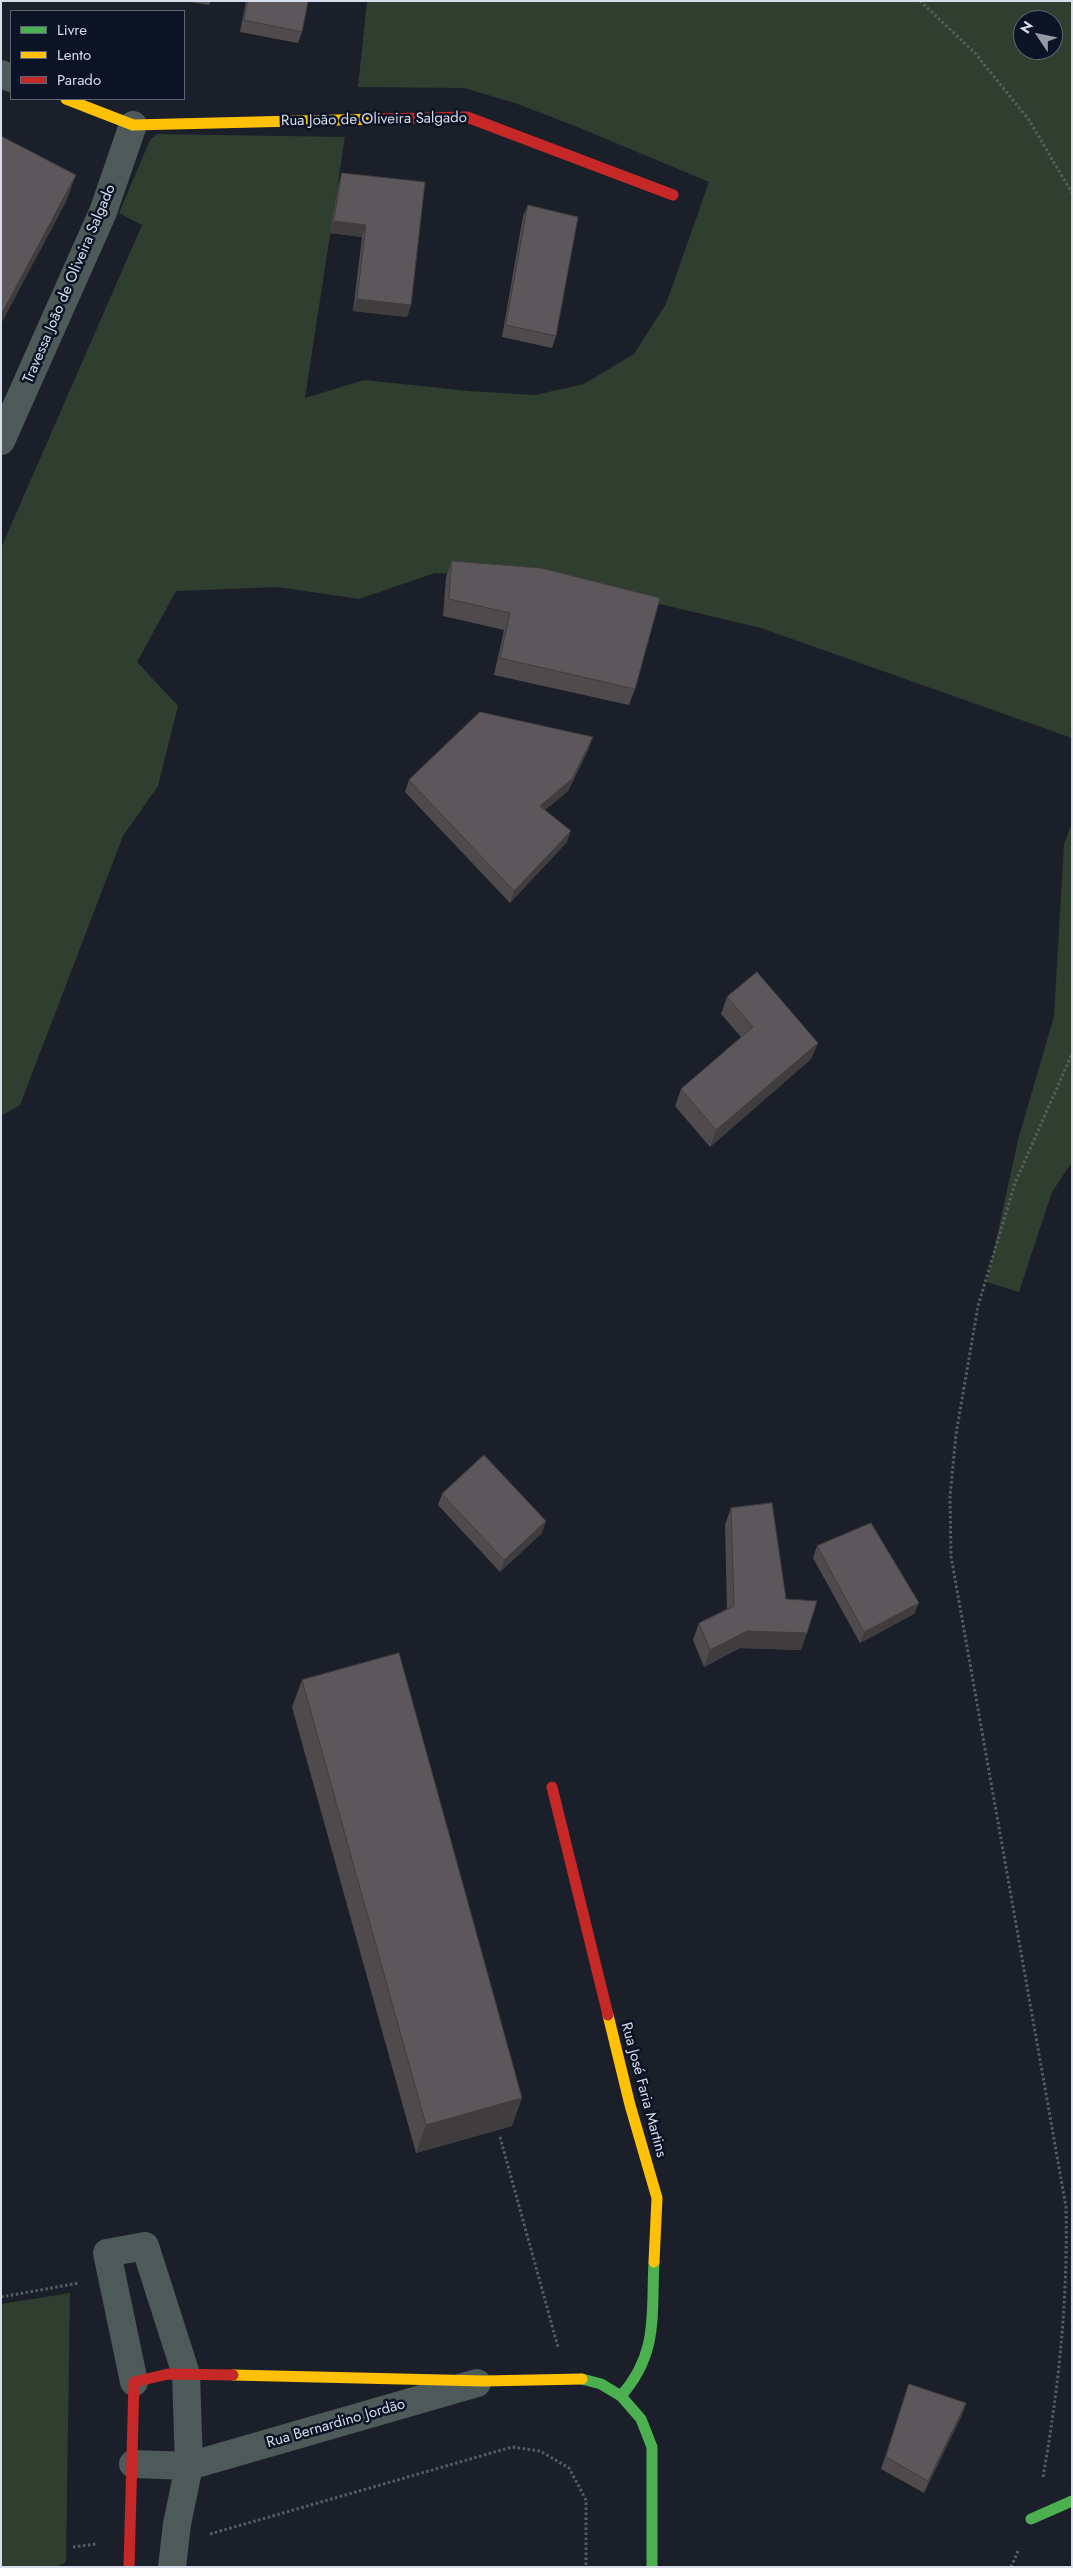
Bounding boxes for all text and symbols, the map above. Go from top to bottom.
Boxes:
legend [10,10,185,100]
north arrow [1013,10,1063,60]
text: N [1015,17,1038,37]
text: Livre [57,19,87,41]
text: Lento [57,44,91,66]
text: Parado [57,69,101,91]
street label: Rua João de Oliveira Salgado [281,109,467,131]
street label: Travessa João de Oliveira Salgado [20,182,120,386]
street label: Rua José Faria Martins [616,2021,670,2159]
street label: Rua Bernardino Jordão [265,2396,407,2452]

